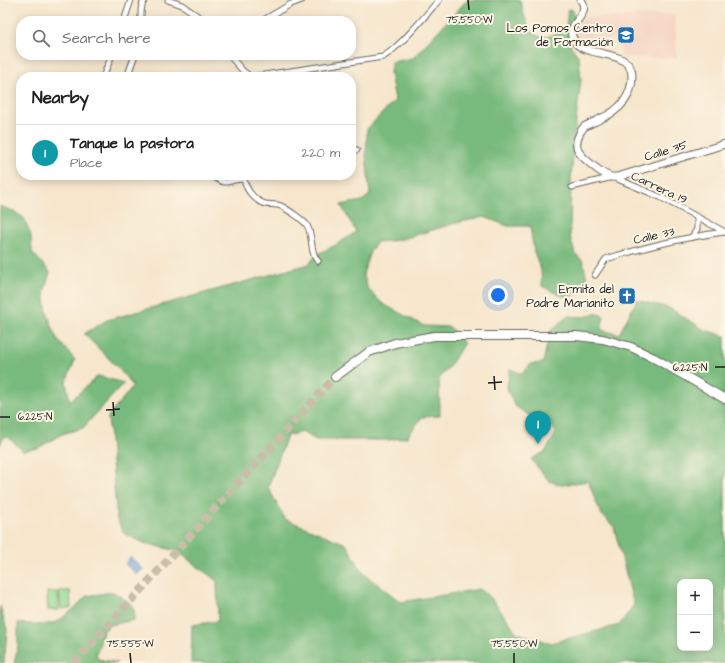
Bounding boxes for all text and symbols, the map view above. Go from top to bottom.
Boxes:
text: 75.550°W [446,13,493,27]
search box [16,16,356,60]
place label: Los Pomos Centro de Formación [507,20,613,51]
school or university icon: Los Pomos Centro de Formación [616,25,636,45]
icon: search [30,27,52,49]
text: Search here [62,28,151,49]
text: Nearby [32,86,89,110]
text: Tanque la pastora [70,133,194,154]
street label: Calle 35 [642,136,690,166]
text: 1 [44,144,46,162]
text: 220 m [302,144,340,162]
text: Place [70,154,102,172]
street label: Carrera 19 [628,168,690,209]
street label: Calle 33 [632,223,676,249]
place label: Ermita del Padre Marianito [526,281,614,312]
your location [488,285,508,305]
church icon: Ermita del Padre Marianito [617,286,637,306]
text: 6.225°N [673,361,707,375]
text: 6.225°N [18,410,52,424]
pin: 1 [525,411,551,444]
map controls [677,579,713,651]
button: + [677,579,713,615]
button: − [677,615,713,651]
text: 75.555°W [106,637,154,651]
text: 75.550°W [491,637,538,651]

